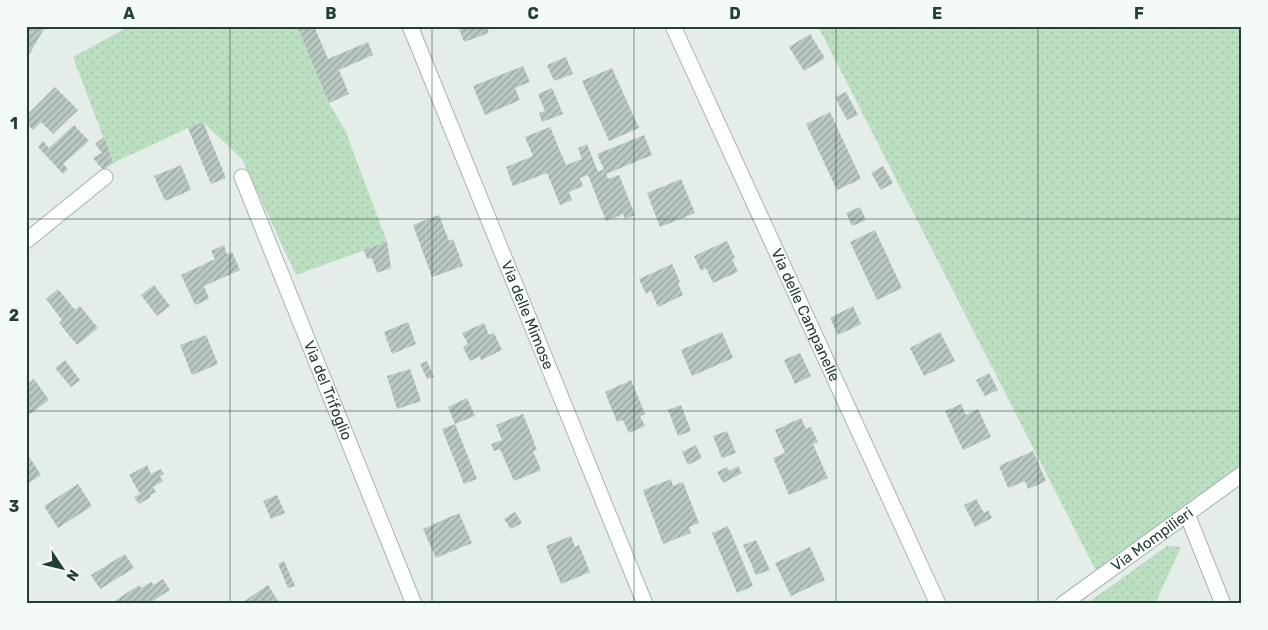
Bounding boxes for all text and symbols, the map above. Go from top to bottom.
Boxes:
text: A [123,4,135,23]
text: B [325,4,337,23]
text: C [527,4,539,23]
text: D [729,4,741,23]
text: E [932,4,942,23]
text: F [1134,4,1144,23]
text: 1 [10,114,18,133]
street label: Via delle Campanelle [767,246,844,384]
street label: Via delle Mimose [497,258,558,372]
text: 2 [9,306,19,325]
street label: Via del Trifoglio [300,338,356,443]
text: 3 [9,497,19,516]
street label: Via Mompilieri [1108,504,1197,575]
north arrow [38,542,88,592]
text: N [62,566,82,584]

